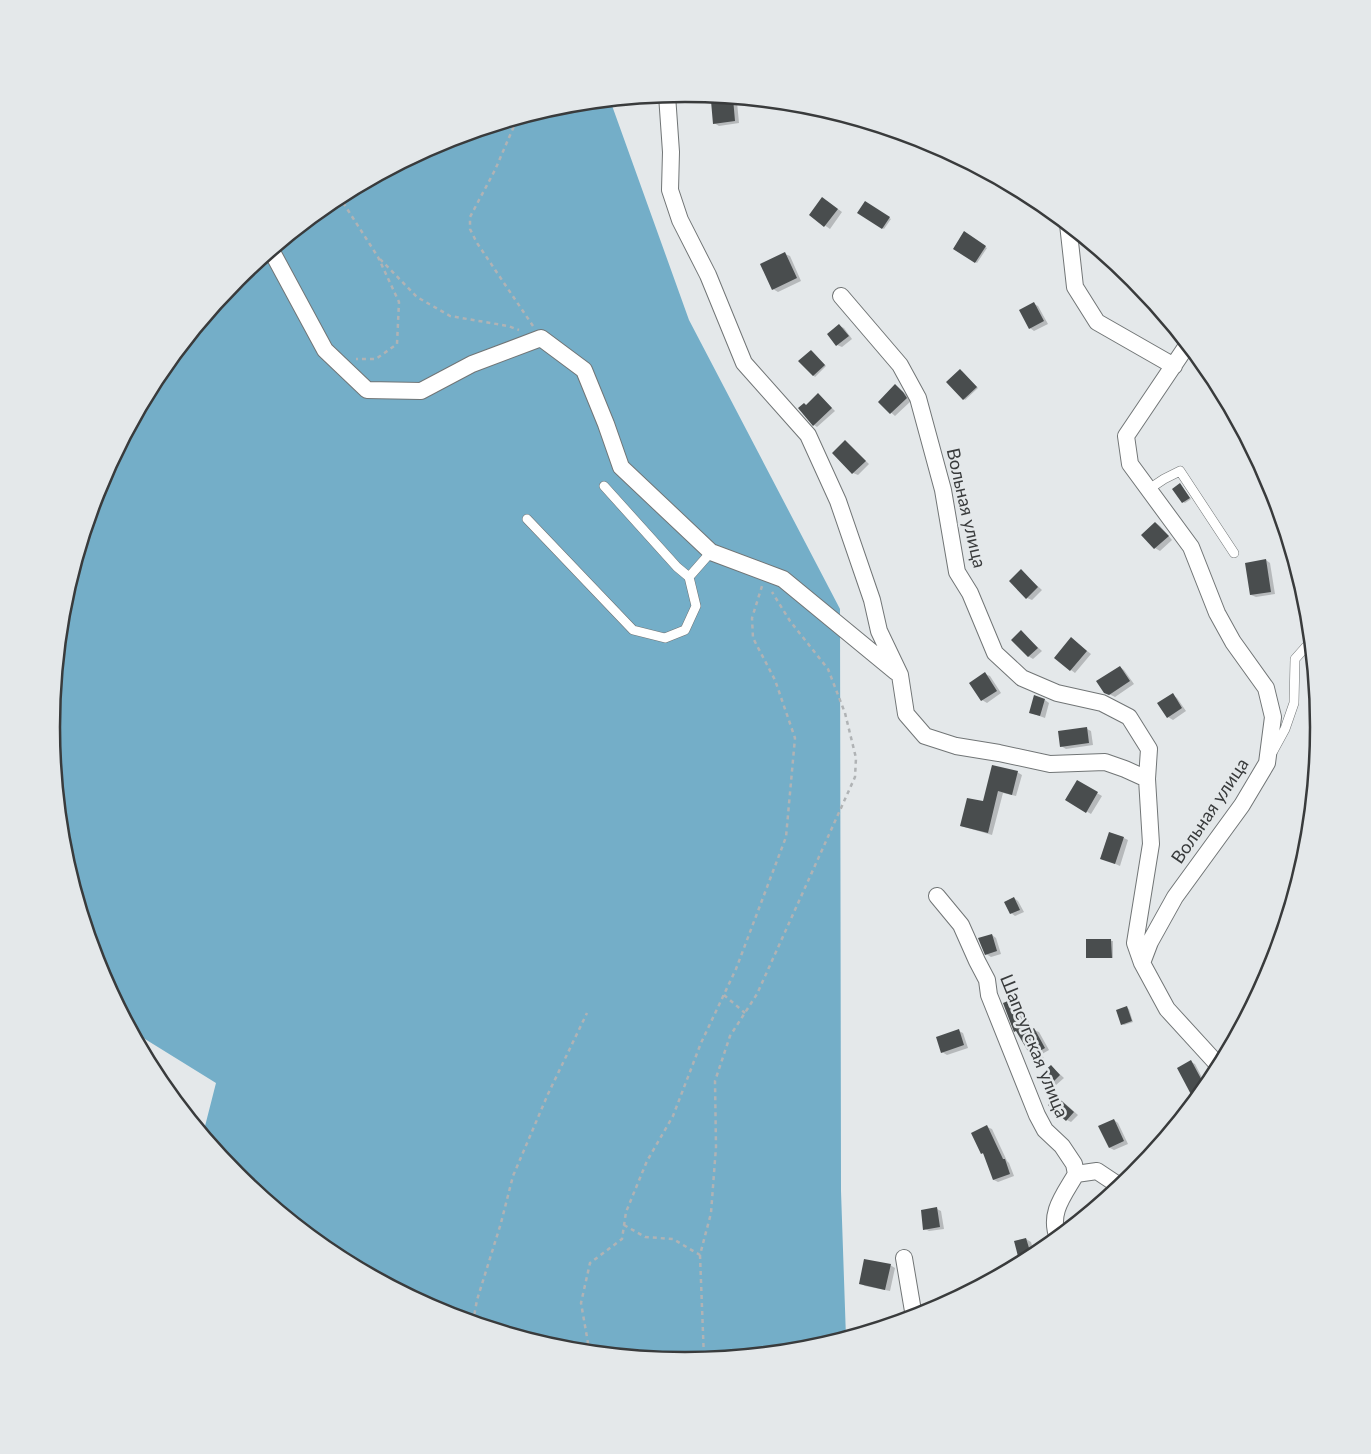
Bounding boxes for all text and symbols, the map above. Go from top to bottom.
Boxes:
street label: Вольная улица [942,446,991,570]
street label: Вольная улица [1166,754,1252,867]
street label: Шапсугская улица [996,971,1074,1120]

